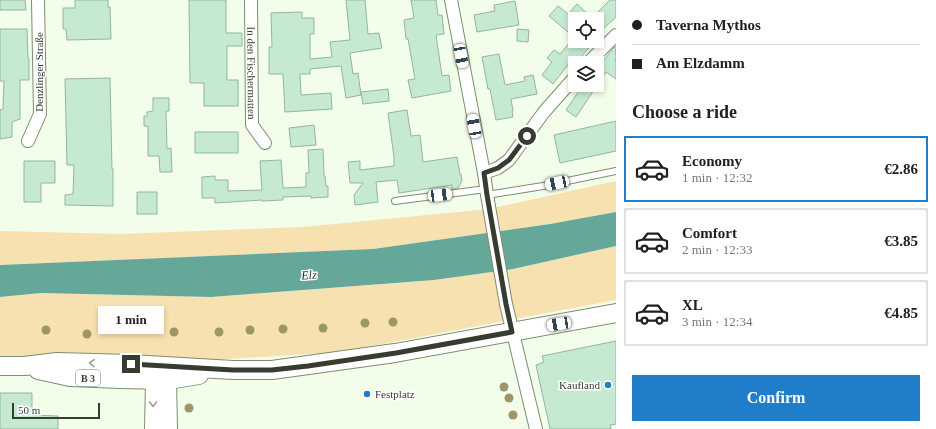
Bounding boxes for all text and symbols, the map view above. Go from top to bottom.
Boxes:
map controls [568,12,604,92]
button: locate [568,12,604,48]
text: Taverna Mythos [656,17,761,33]
street label: In den Fischermatten [245,26,258,120]
street label: Denzlinger Straße [33,32,45,112]
car [453,43,469,69]
text: Am Elzdamm [656,55,745,71]
button: layers [568,56,604,92]
text: Choose a ride [632,102,737,122]
car [466,113,482,139]
route start [518,127,536,145]
icon: car [634,151,670,187]
text: Economy [682,153,742,169]
text: €2.86 [884,161,918,177]
text: 1 min · 12:32 [682,170,752,185]
car [544,175,570,191]
car [427,188,453,202]
icon: car [634,223,670,259]
text: Comfort [682,225,737,241]
text: €3.85 [884,233,918,249]
text: 2 min · 12:33 [682,242,752,257]
water label: Elz [300,268,317,282]
icon: car [634,295,670,331]
text: XL [682,297,703,313]
text: €4.85 [884,305,918,321]
callout: 1 min [98,306,164,334]
text: 1 min [115,312,147,327]
text: 3 min · 12:34 [682,314,752,329]
car [546,316,572,332]
route end [122,355,140,373]
one-way arrow [89,359,95,367]
road number: B 3 [76,370,100,386]
button: Confirm [632,375,920,421]
place label: Kaufland [559,379,600,391]
marker: Kaufland [603,380,613,390]
place label: Festplatz [375,388,415,400]
marker: Festplatz [362,389,372,399]
scale bar [12,401,100,420]
one-way arrow [149,401,157,407]
text: 50 m [18,404,40,416]

